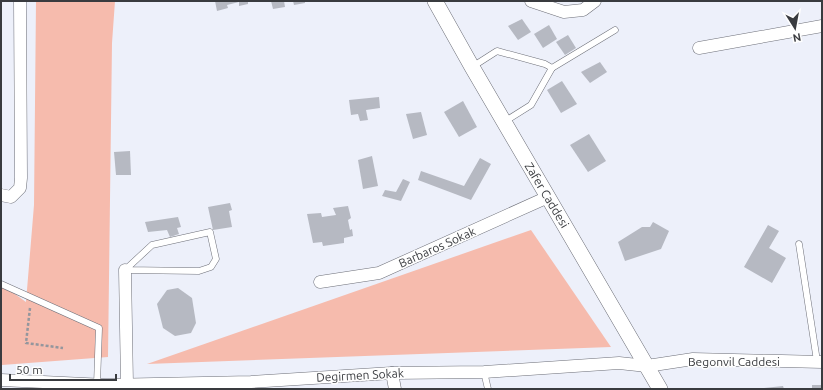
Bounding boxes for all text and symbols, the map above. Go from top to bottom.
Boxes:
north arrow [775,8,815,48]
text: N [792,31,802,44]
street label: Zafer Caddesi [522,160,572,230]
street label: Barbaros Sokak [397,224,477,270]
street label: Begonvil Caddesi [688,355,780,368]
scale bar [10,356,116,382]
text: 50 m [16,363,43,376]
street label: Degirmen Sokak [316,366,404,384]

